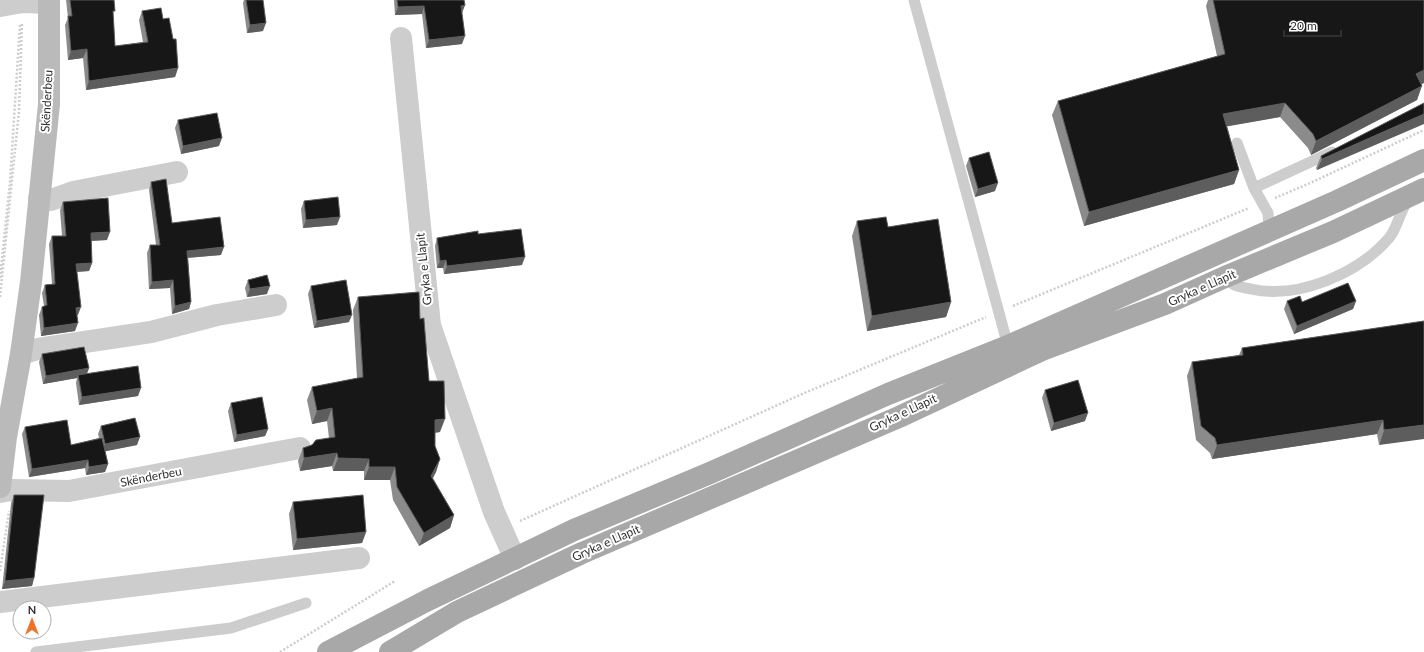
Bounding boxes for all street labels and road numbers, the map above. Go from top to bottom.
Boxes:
street label: Skënderbeu [37,69,56,133]
street label: Gryka e Llapit [412,231,435,306]
street label: Gryka e Llapit [1166,266,1239,309]
street label: Gryka e Llapit [867,390,939,435]
street label: Skënderbeu [119,463,183,490]
street label: Gryka e Llapit [570,521,643,564]

